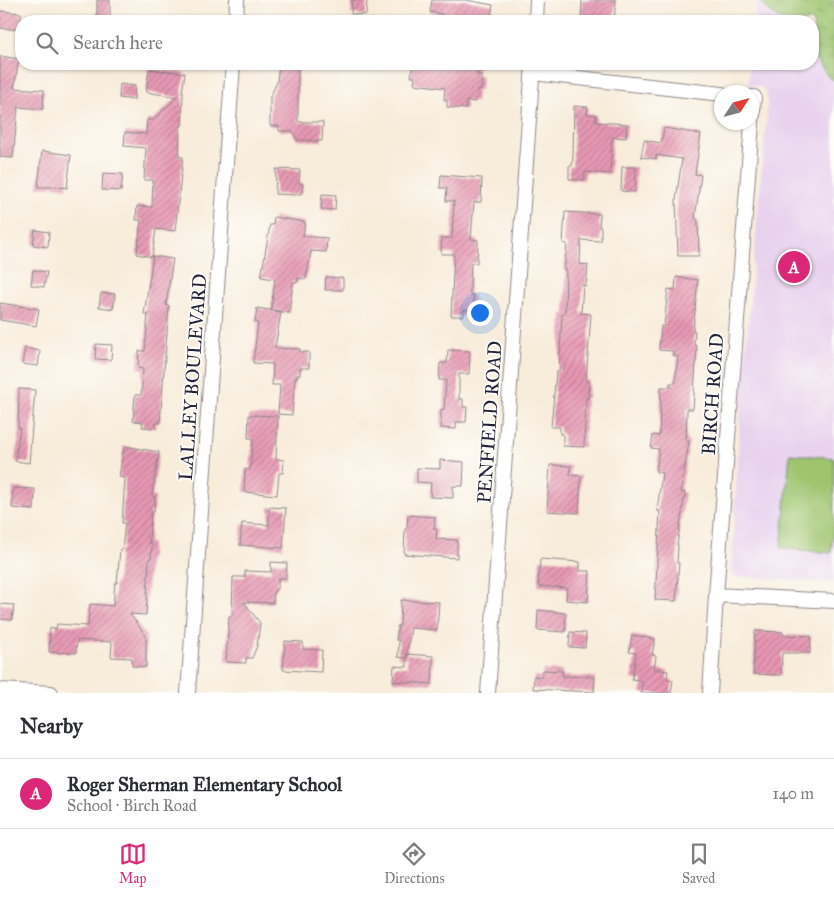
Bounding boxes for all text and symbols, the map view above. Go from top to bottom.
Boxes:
search box [15,15,819,70]
icon: search [33,29,61,57]
text: Search here [73,31,163,54]
north arrow [714,85,759,130]
pin: A [778,248,810,286]
street label: LALLEY BOULEVARD [174,273,211,481]
your location [467,300,493,326]
street label: BIRCH ROAD [697,332,728,456]
street label: PENFIELD ROAD [472,340,507,504]
text: Nearby [20,713,83,739]
text: Roger Sherman Elementary School [67,773,342,796]
text: A [31,784,41,803]
text: 140 m [773,784,814,803]
text: School · Birch Road [67,796,197,815]
tab: Map [119,840,147,887]
tab: Directions [384,840,445,887]
tab: Saved [682,840,715,887]

